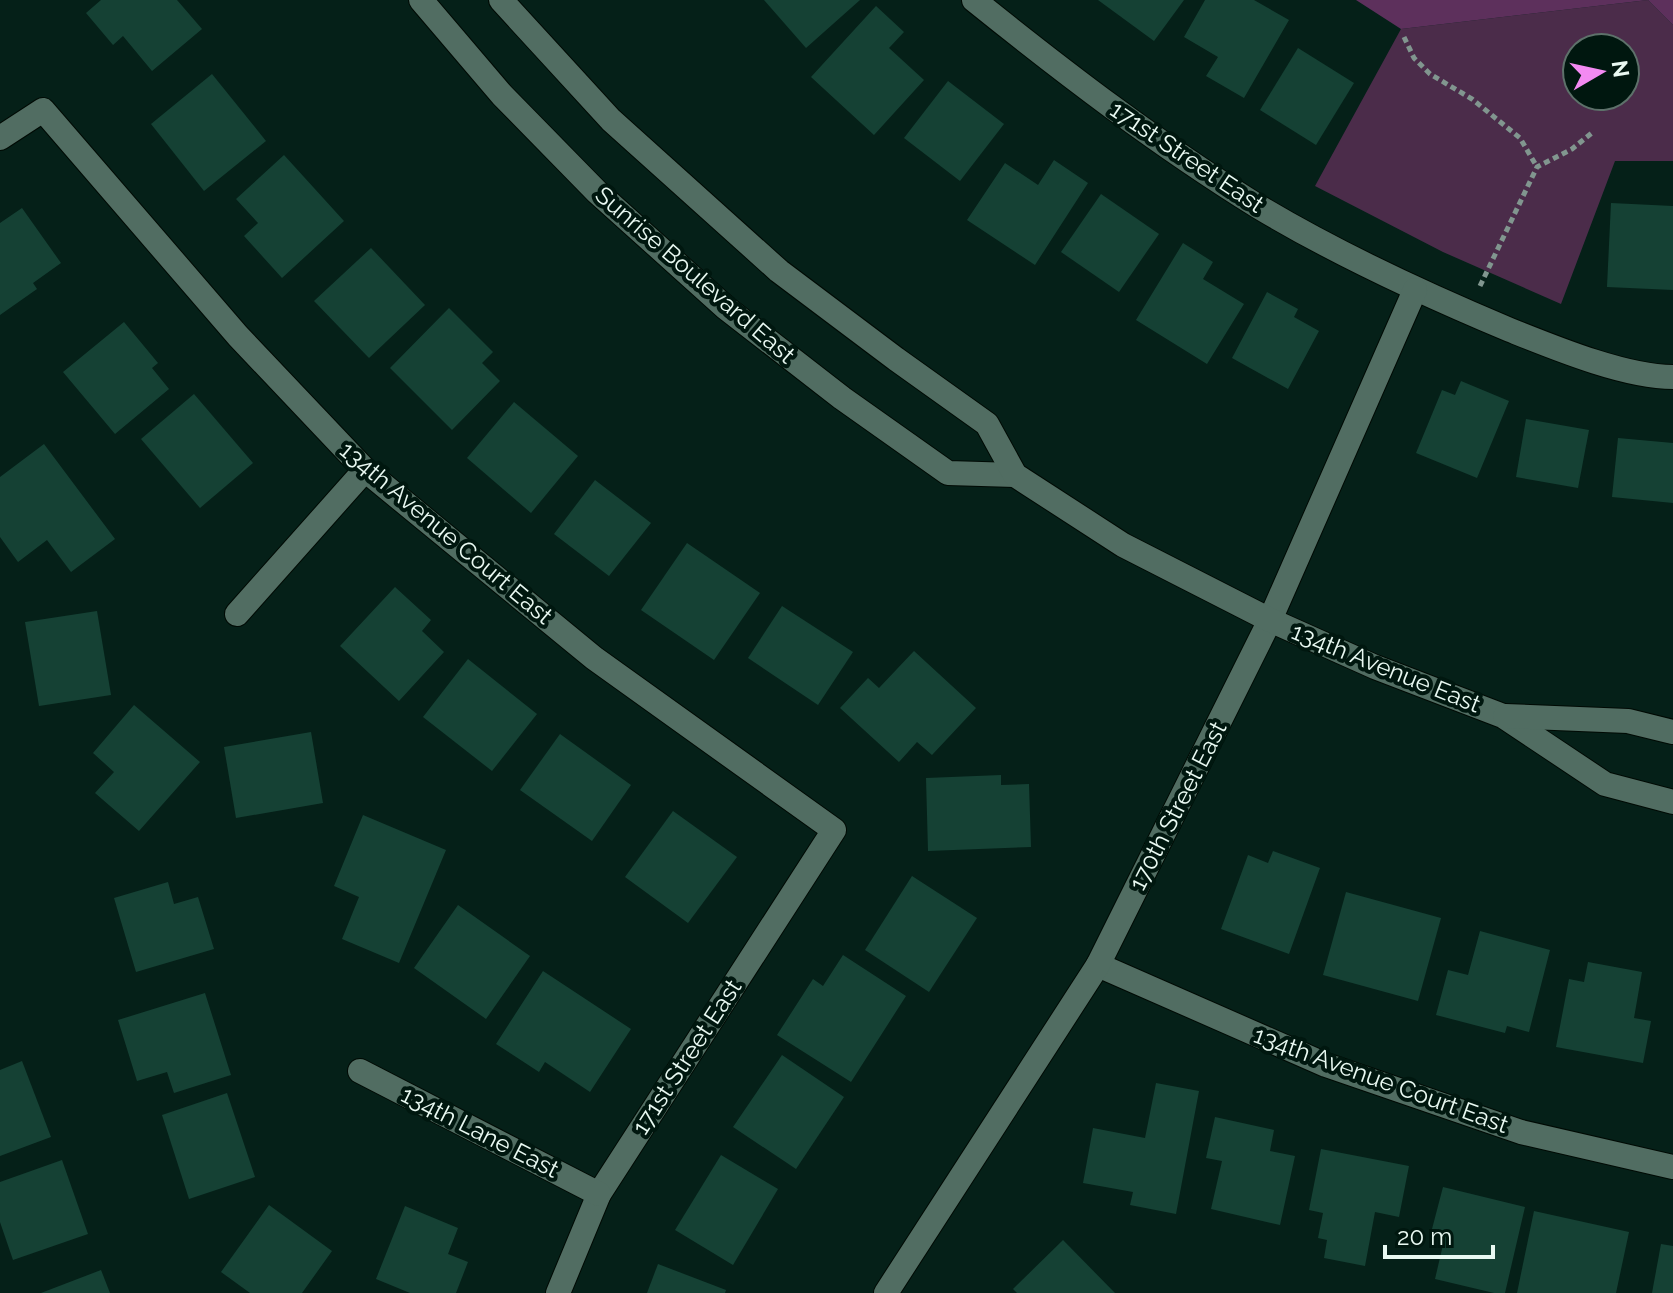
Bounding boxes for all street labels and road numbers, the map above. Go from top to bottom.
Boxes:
street label: 171st Street East [1105,95,1270,219]
street label: Sunrise Boulevard East [590,180,801,369]
street label: 134th Avenue Court East [334,435,559,630]
street label: 134th Avenue East [1287,616,1485,719]
street label: 170th Street East [1122,716,1233,895]
street label: 171st Street East [626,974,747,1140]
street label: 134th Avenue Court East [1250,1020,1512,1139]
street label: 134th Lane East [397,1079,564,1184]

